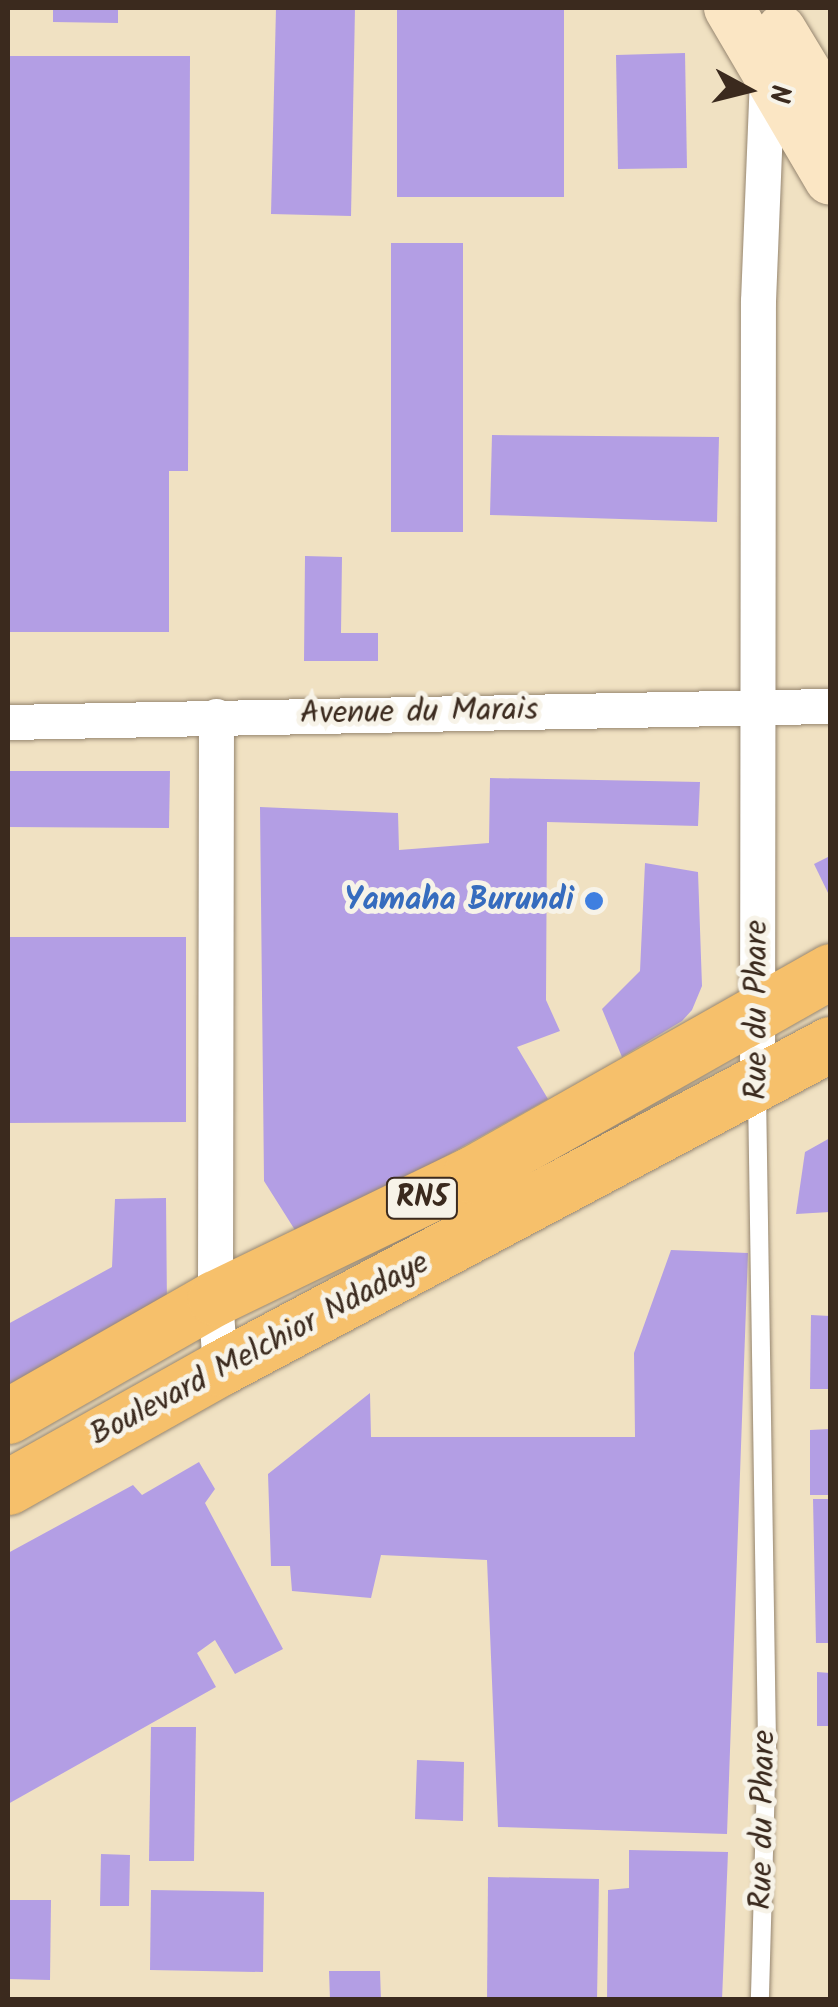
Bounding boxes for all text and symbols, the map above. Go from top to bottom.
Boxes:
north arrow [698,40,798,140]
text: N [755,82,802,105]
street label: Avenue du Marais [300,692,538,734]
place label: Yamaha Burundi [345,882,574,920]
marker: Yamaha Burundi [583,890,605,912]
street label: Rue du Phare [739,920,777,1100]
road number: RN5 [384,1173,460,1223]
street label: Boulevard Melchior Ndadaye [84,1244,436,1456]
street label: Rue du Phare [743,1730,785,1910]

